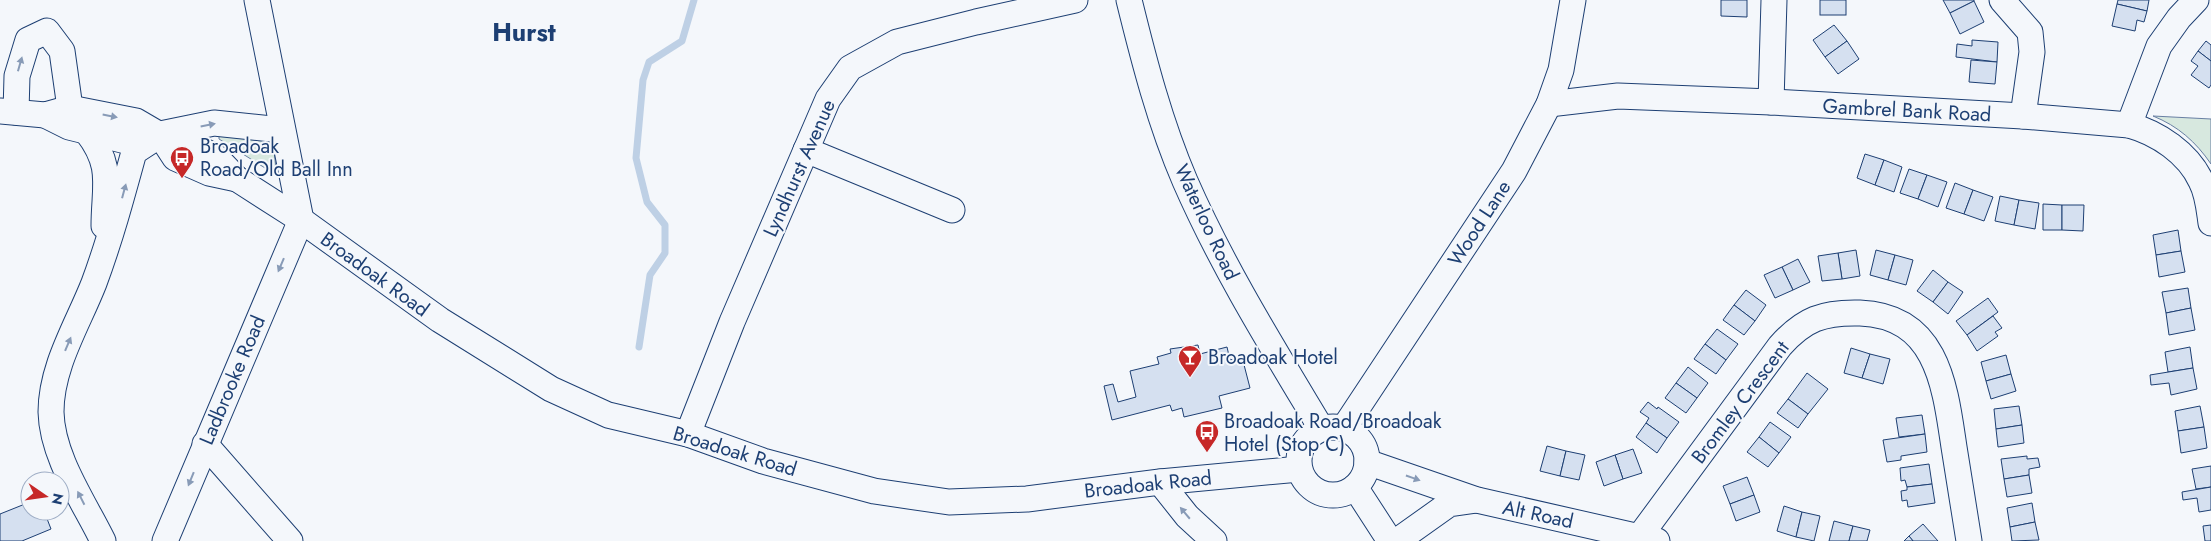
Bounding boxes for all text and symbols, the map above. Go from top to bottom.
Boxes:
district label: Hurst [492,14,556,50]
one-way arrow [17,56,25,71]
street label: Gambrel Bank Road [1822,92,1992,129]
street label: Lyndhurst Avenue [756,95,843,242]
one-way arrow [102,112,118,120]
one-way arrow [200,120,216,128]
place label: Broadoak Road/Old Ball Inn [200,132,353,184]
bus stop icon: Broadoak Road/Old Ball Inn [169,145,195,179]
street label: Waterloo Road [1167,159,1246,285]
street label: Wood Lane [1441,175,1518,272]
one-way arrow [120,184,128,199]
street label: Broadoak Road [314,225,435,324]
one-way arrow [277,258,285,272]
street label: Ladbrooke Road [192,311,273,449]
street label: Bromley Crescent [1684,335,1796,470]
one-way arrow [65,337,73,351]
place label: Broadoak Hotel [1208,343,1338,372]
bar icon: Broadoak Hotel [1177,344,1203,378]
place label: Broadoak Road/Broadoak Hotel (Stop C) [1224,407,1442,459]
street label: Broadoak Road [669,419,800,484]
bus stop icon: Broadoak Road/Broadoak Hotel (Stop C) [1194,419,1220,453]
street label: Broadoak Road [1083,463,1213,506]
north arrow [20,471,70,521]
one-way arrow [186,472,194,486]
one-way arrow [1406,475,1421,482]
one-way arrow [77,490,86,505]
text: N [47,491,69,507]
street label: Alt Road [1500,493,1576,536]
one-way arrow [1180,507,1191,520]

